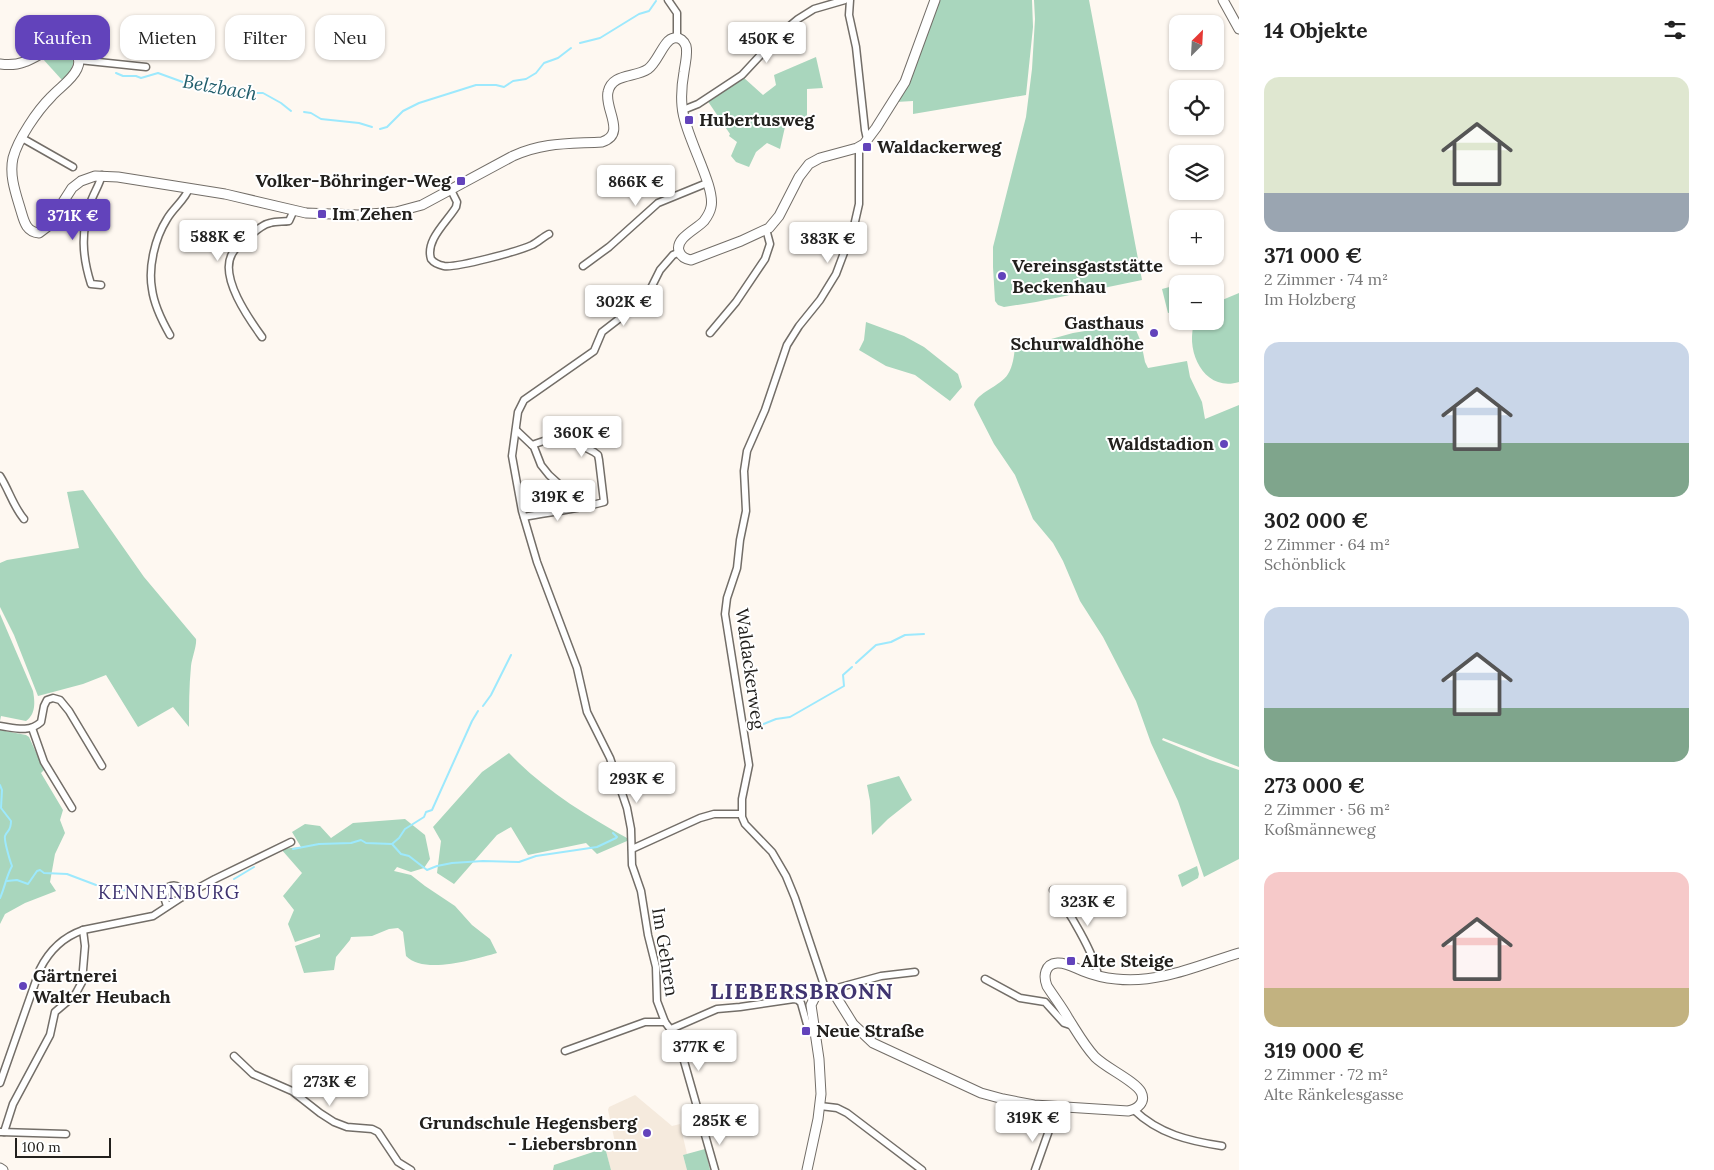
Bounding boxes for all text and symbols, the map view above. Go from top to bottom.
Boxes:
chip: Kaufen [15,15,110,60]
chip: Mieten [120,15,215,60]
chip: Filter [225,15,305,60]
chip: Neu [315,15,385,60]
north arrow [1169,15,1224,70]
map controls [1169,15,1224,330]
icon: filters [1661,16,1689,44]
text: 14 Objekte [1264,17,1368,44]
pin: 450K € [726,22,808,64]
text: 450K € [739,28,795,48]
water label: Belzbach [181,69,259,105]
button: locate [1169,80,1224,135]
place label: Hubertusweg [699,108,815,131]
icon: home [1432,109,1522,199]
marker: Hubertusweg [683,114,695,126]
place label: Waldackerweg [877,135,1002,158]
marker: Waldackerweg [861,141,873,153]
button: layers [1169,145,1224,200]
pin: 866K € [595,164,677,207]
place label: Volker-Böhringer-Weg [255,169,452,192]
text: 866K € [608,171,664,191]
marker: Volker-Böhringer-Weg [455,175,467,187]
pin: 371K € [32,198,114,241]
place label: Im Zehen [332,202,413,225]
text: 371K € [47,205,99,225]
marker: Im Zehen [316,208,328,220]
button: + [1169,210,1224,265]
pin: 588K € [177,220,259,262]
pin: 383K € [787,222,869,264]
text: 588K € [190,226,246,246]
text: 383K € [800,228,856,248]
text: 371 000 € [1264,242,1362,269]
place label: Vereinsgaststätte Beckenhau [1012,254,1163,298]
text: 2 Zimmer · 74 m² [1264,269,1388,289]
marker: Vereinsgaststätte Beckenhau [996,270,1008,282]
button: − [1169,275,1224,330]
pin: 302K € [583,284,665,327]
text: Im Holzberg [1264,289,1355,309]
text: 302K € [596,291,652,311]
place label: Gasthaus Schurwaldhöhe [1010,311,1144,355]
marker: Gasthaus Schurwaldhöhe [1148,327,1160,339]
icon: home [1432,374,1522,464]
pin: 360K € [541,416,623,458]
text: 360K € [554,422,610,442]
place label: Waldstadion [1107,432,1215,455]
marker: Waldstadion [1218,438,1230,450]
pin: 319K € [517,480,599,522]
text: 319K € [531,486,585,506]
text: 302 000 € [1264,507,1368,534]
text: 2 Zimmer · 64 m² [1264,534,1390,554]
text: Schönblick [1264,554,1346,574]
street label: Waldackerweg [731,607,771,732]
icon: home [1432,639,1522,729]
pin: 293K € [596,762,678,804]
text: 293K € [609,768,665,788]
text: 273 000 € [1264,772,1365,799]
text: 2 Zimmer · 56 m² [1264,799,1390,819]
text: Koßmänneweg [1264,819,1376,839]
district label: KENNENBURG [98,880,240,904]
pin: 323K € [1047,884,1129,927]
text: 323K € [1061,891,1116,911]
icon: home [1432,904,1522,994]
street label: Im Gehren [647,906,684,998]
place label: Alte Steige [1081,949,1174,972]
marker: Alte Steige [1065,955,1077,967]
place label: Gärtnerei Walter Heubach [33,964,171,1008]
district label: LIEBERSBRONN [710,977,894,1005]
marker: Gärtnerei Walter Heubach [17,980,29,992]
place label: Neue Straße [816,1019,925,1042]
marker: Neue Straße [800,1025,812,1037]
pin: 377K € [658,1030,740,1072]
text: 377K € [673,1036,725,1056]
text: 319 000 € [1264,1037,1365,1064]
pin: 273K € [289,1064,371,1107]
text: 2 Zimmer · 72 m² [1264,1064,1388,1084]
text: 273K € [303,1071,357,1091]
text: Alte Ränkelesgasse [1264,1084,1404,1104]
pin: 319K € [992,1100,1074,1143]
pin: 285K € [679,1104,761,1146]
text: 319K € [1006,1107,1060,1127]
text: 285K € [693,1110,747,1130]
place label: Grundschule Hegensberg - Liebersbronn [419,1111,638,1155]
marker: Grundschule Hegensberg - Liebersbronn [641,1127,653,1139]
scale bar [15,1135,111,1158]
text: 100 m [22,1138,61,1156]

